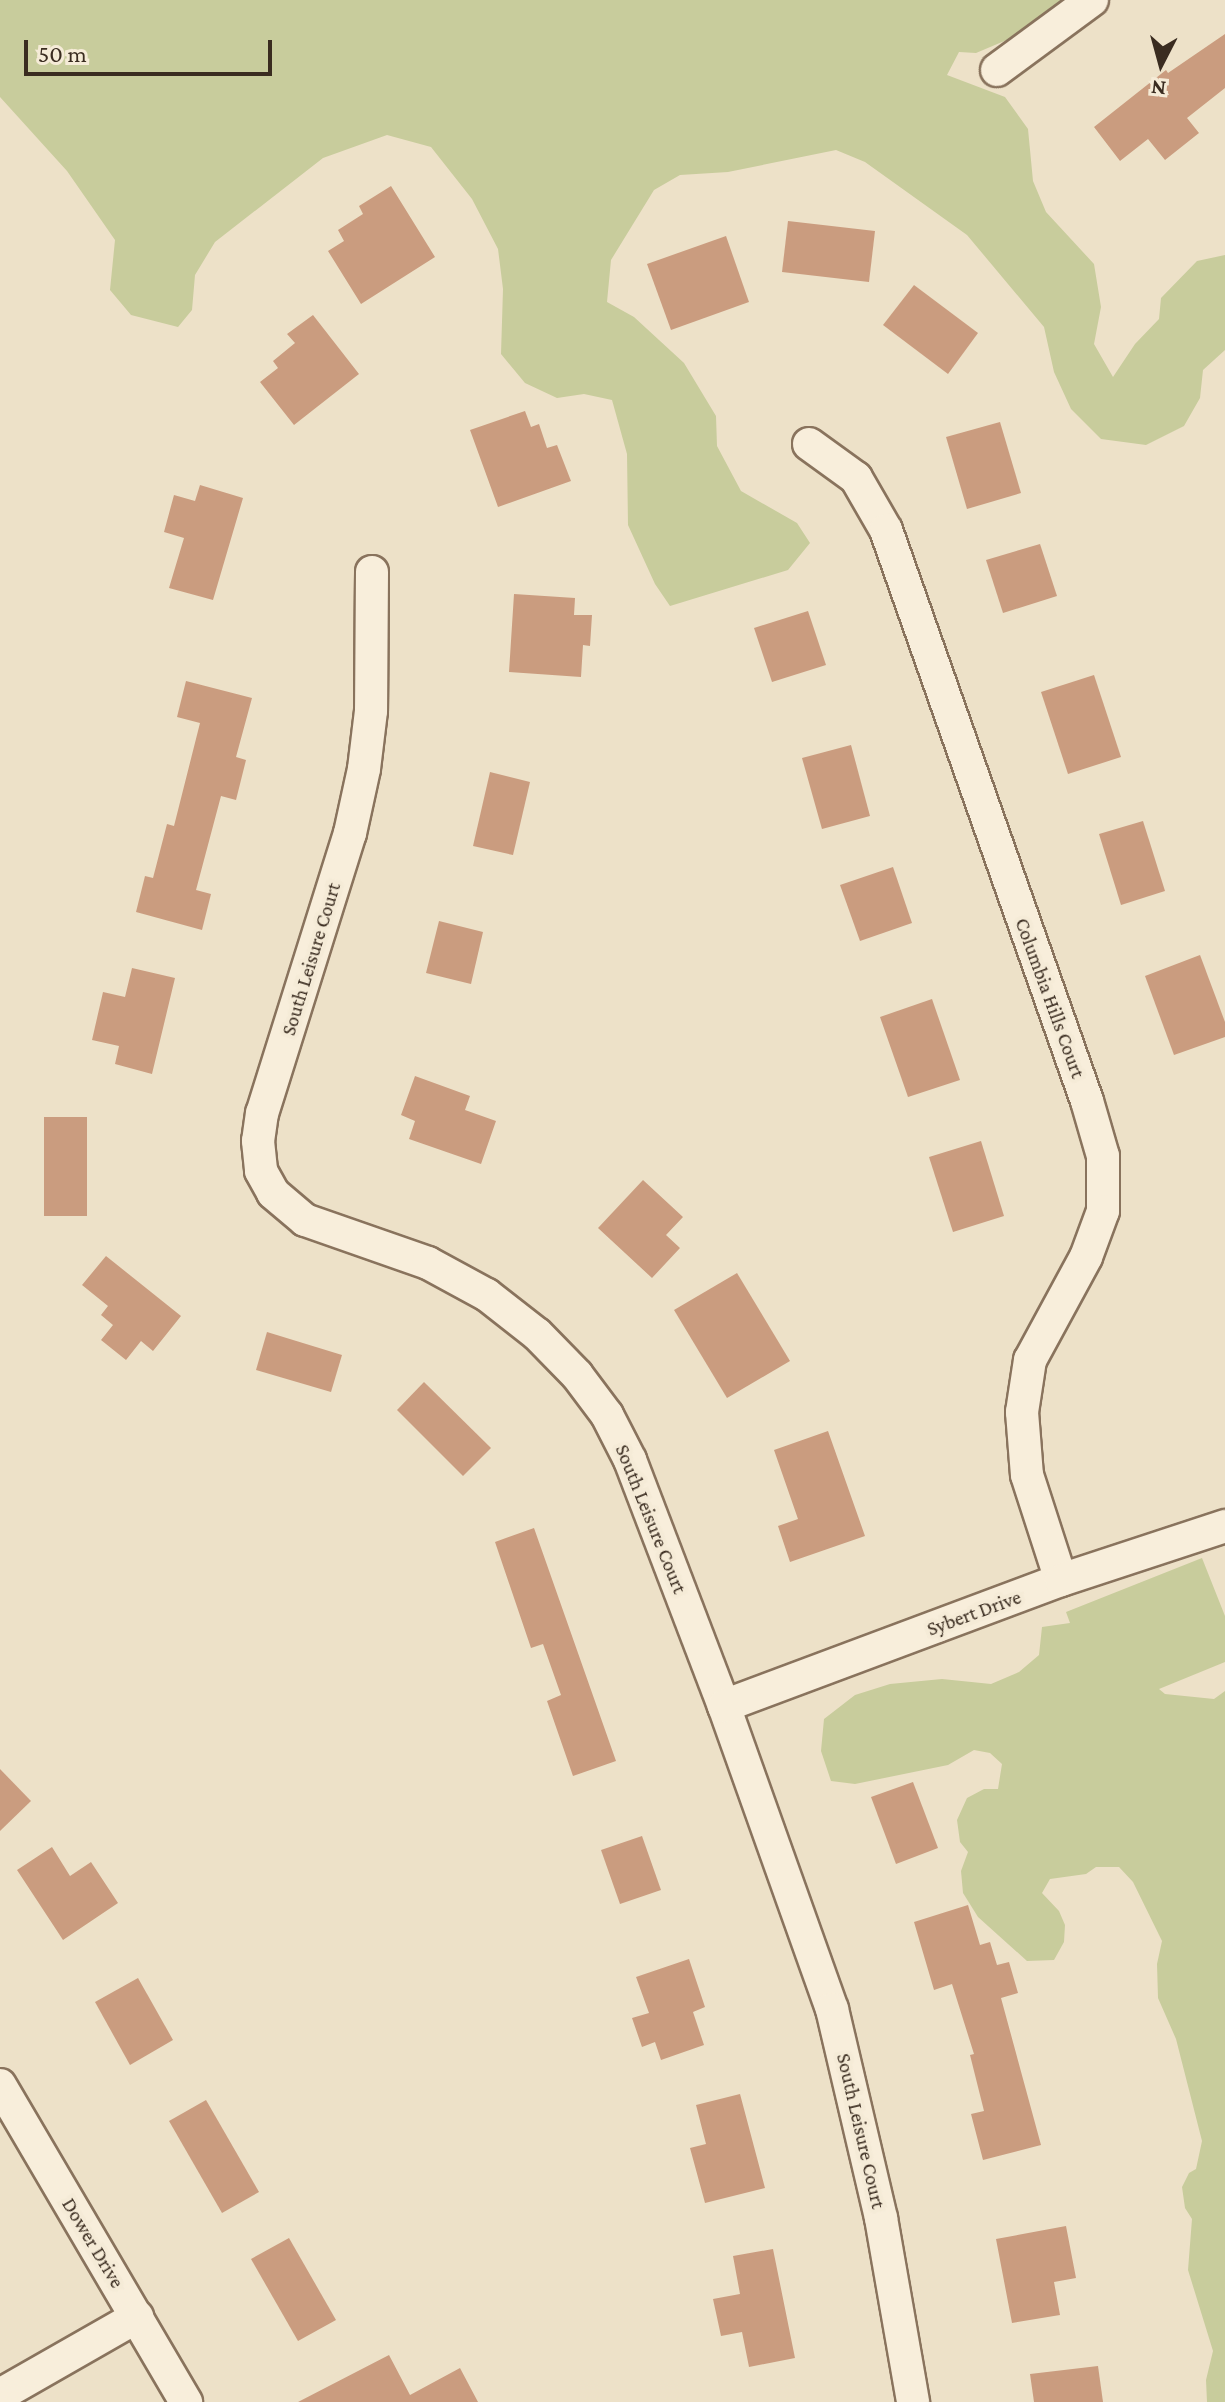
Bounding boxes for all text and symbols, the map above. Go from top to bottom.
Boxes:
scale bar [28,24,276,74]
north arrow [1121,24,1201,104]
text: 50 m [38,40,87,67]
text: N [1150,75,1167,102]
street label: South Leisure Court [276,880,346,1038]
street label: Columbia Hills Court [1010,915,1090,1081]
street label: South Leisure Court [610,1441,692,1597]
street label: Sybert Drive [924,1585,1024,1641]
street label: South Leisure Court [831,2051,891,2211]
street label: Dower Drive [57,2194,129,2292]

